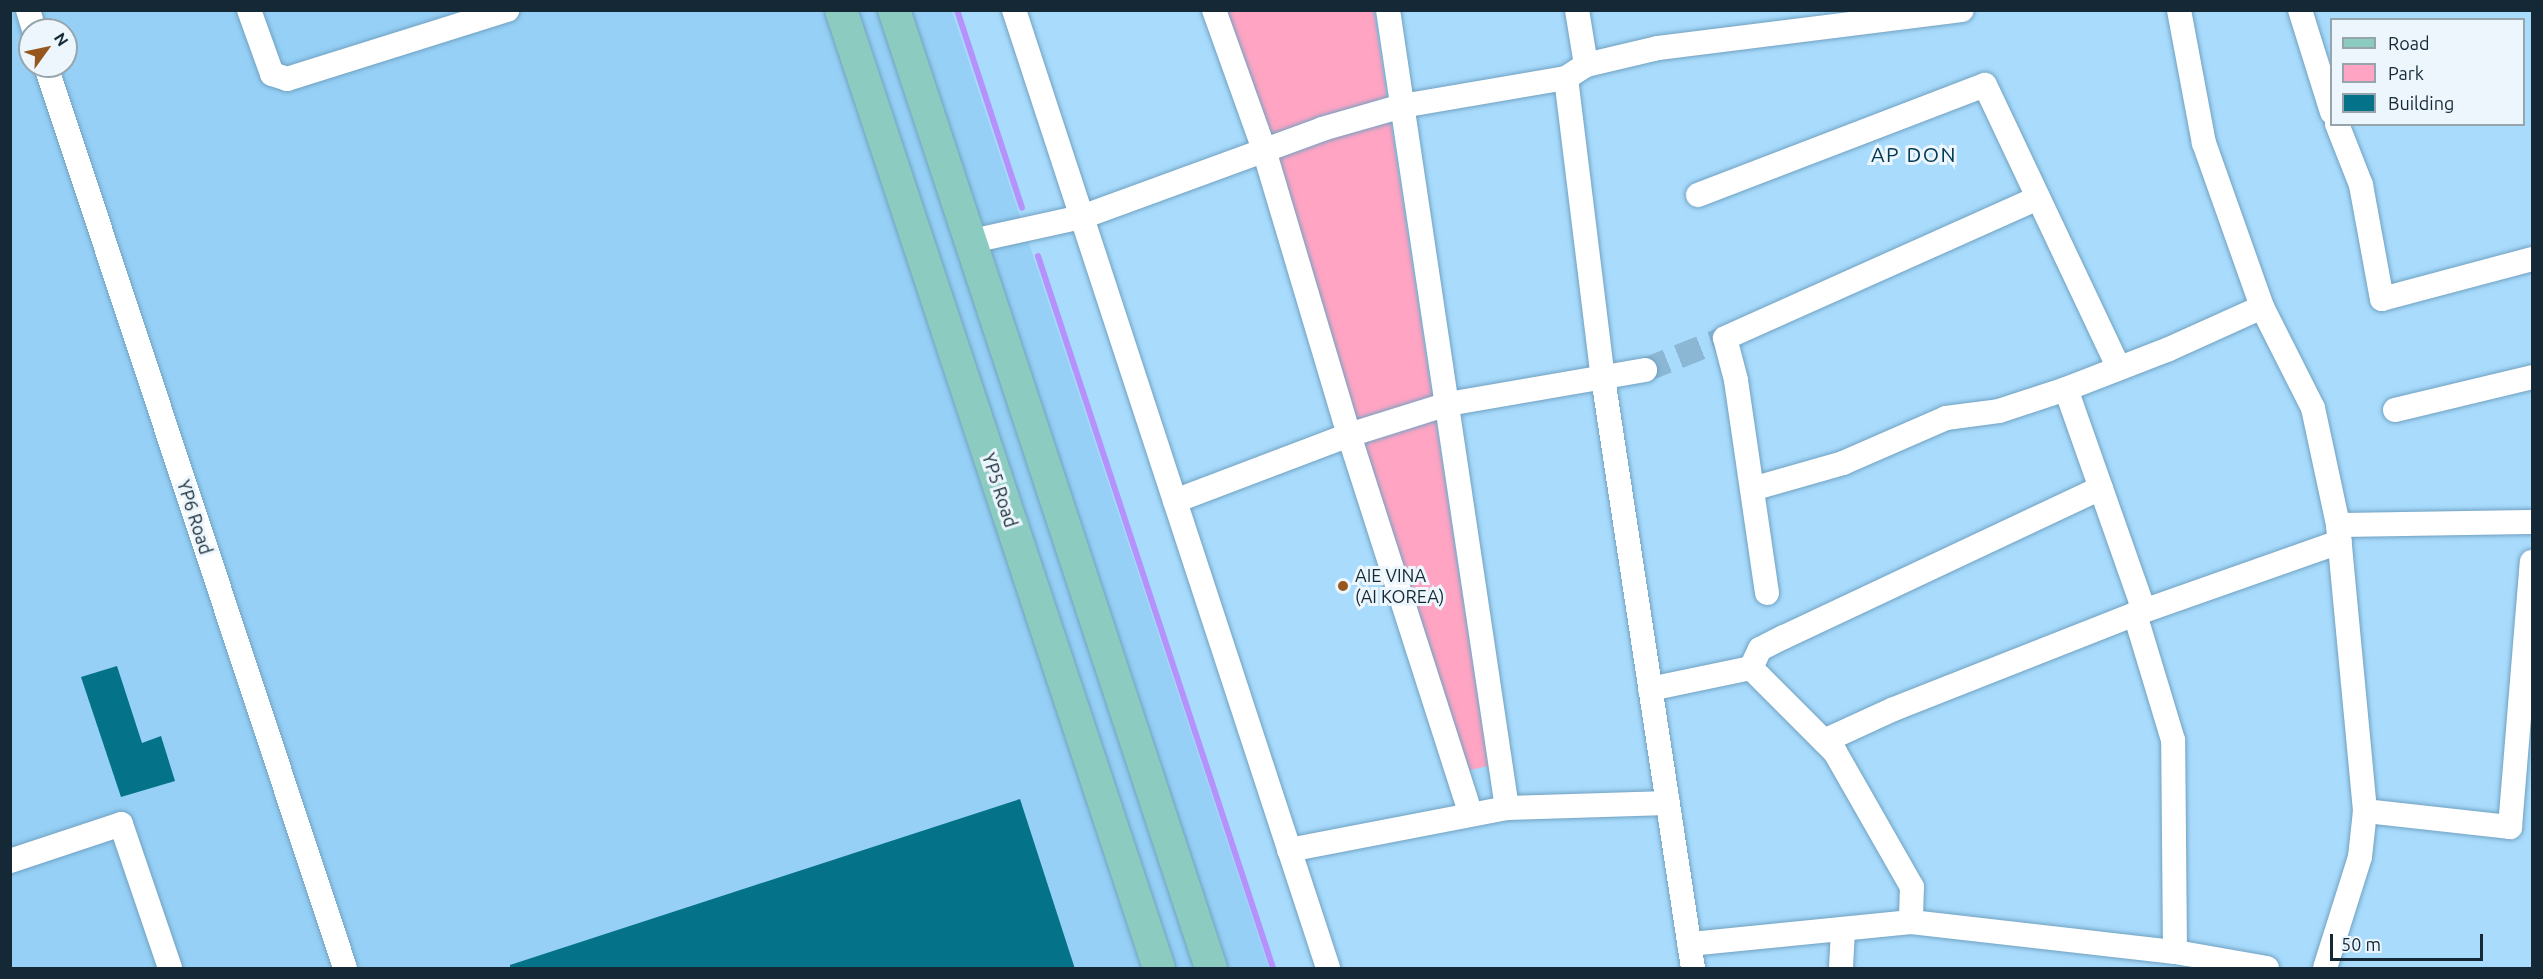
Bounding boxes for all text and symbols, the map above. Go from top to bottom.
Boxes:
north arrow [18,18,78,78]
legend [2330,18,2525,126]
text: N [51,29,72,49]
text: Road [2388,33,2430,53]
text: Park [2388,63,2424,83]
text: Building [2388,93,2454,113]
district label: AP DON [1871,141,1957,167]
street label: YP5 Road [978,450,1022,530]
street label: YP6 Road [173,477,217,557]
place label: AIE VINA (AI KOREA) [1355,565,1444,608]
marker: AIE VINA (AI KOREA) [1336,579,1350,593]
scale bar [2333,922,2486,960]
text: 50 m [2341,934,2381,954]

